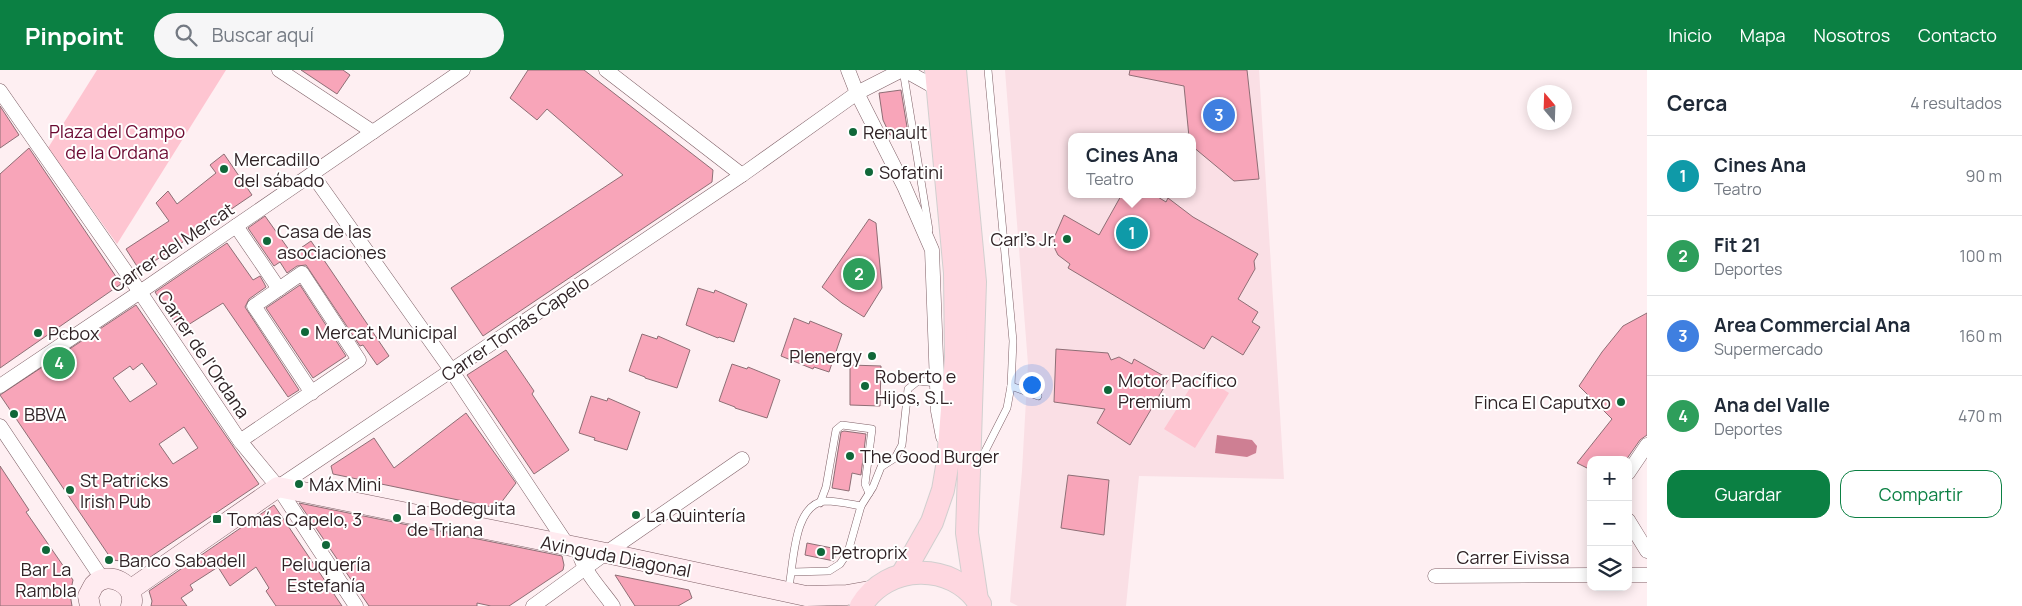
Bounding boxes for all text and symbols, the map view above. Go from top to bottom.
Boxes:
search box [154,13,504,58]
text: Pinpoint [25,19,124,52]
icon: search [172,21,200,49]
text: Buscar aquí [212,22,314,48]
text: Inicio [1668,23,1712,47]
text: Mapa [1740,23,1786,47]
text: Nosotros [1814,23,1890,47]
text: Contacto [1918,23,1997,47]
north arrow [1527,85,1572,130]
text: Cerca [1667,89,1727,117]
text: 4 resultados [1910,92,2002,114]
pin: 3 [1203,96,1235,134]
park label: Plaza del Campo de la Ordana [49,119,185,164]
place label: Renault [863,120,927,144]
marker: Renault [847,126,859,138]
popup [1068,133,1196,198]
text: Cines Ana [1086,142,1178,168]
place label: Mercadillo del sábado [234,147,324,192]
text: Cines Ana [1714,152,1806,178]
place label: Sofatini [879,160,943,184]
marker: Mercadillo del sábado [218,163,230,175]
text: 1 [1679,165,1687,187]
text: 90 m [1966,165,2002,187]
marker: Sofatini [863,166,875,178]
text: Teatro [1086,168,1134,190]
text: Teatro [1714,178,1762,200]
street label: Carrer del Mercat [105,197,239,297]
pin: 1 [1116,214,1148,252]
place label: Casa de las asociaciones [277,219,386,264]
place label: Carl's Jr. [990,227,1057,251]
text: Fit 21 [1714,232,1761,258]
marker: Carl's Jr. [1061,233,1073,245]
marker: Casa de las asociaciones [261,235,273,247]
text: 2 [1678,245,1688,267]
text: 100 m [1959,245,2002,267]
pin: 2 [843,255,875,293]
text: Deportes [1714,258,1782,280]
street label: Carrer Tomás Capelo [436,270,594,386]
street label: Carrer de l'Ordana [152,285,256,423]
text: Area Commercial Ana [1714,312,1910,338]
place label: Mercat Municipal [315,320,457,344]
place label: Pcbox [48,321,100,345]
text: 3 [1678,325,1688,347]
text: 160 m [1959,325,2002,347]
marker: Mercat Municipal [299,326,311,338]
marker: Pcbox [32,327,44,339]
text: Supermercado [1714,338,1823,360]
pin: 4 [43,344,75,382]
place label: Plenergy [789,344,862,368]
marker: Plenergy [866,350,878,362]
place label: Roberto e Hijos, S.L. [875,364,956,409]
place label: Motor Pacífico Premium [1118,368,1237,413]
your location [1019,372,1045,398]
marker: Roberto e Hijos, S.L. [859,380,871,392]
marker: Motor Pacífico Premium [1102,384,1114,396]
place label: Finca El Caputxo [1474,390,1611,414]
text: Ana del Valle [1714,392,1830,418]
marker: Finca El Caputxo [1615,396,1627,408]
place label: BBVA [24,402,67,426]
text: 4 [1678,405,1688,427]
text: 470 m [1958,405,2002,427]
marker: BBVA [8,408,20,420]
text: Deportes [1714,418,1782,440]
place label: The Good Burger [860,444,1000,468]
marker: The Good Burger [844,450,856,462]
map controls [1587,456,1632,591]
button: + [1587,456,1632,501]
place label: St Patricks Irish Pub [80,468,168,513]
button: Guardar [1667,470,1830,518]
button: Compartir [1840,470,2002,518]
place label: Máx Mini [309,472,381,496]
marker: Máx Mini [293,478,305,490]
marker: St Patricks Irish Pub [64,484,76,496]
place label: La Bodeguita de Triana [407,496,515,541]
button: − [1587,501,1632,546]
place label: La Quintería [646,503,745,527]
place label: Tomás Capelo, 3 [227,507,362,531]
marker: La Quintería [630,509,642,521]
marker: La Bodeguita de Triana [391,512,403,524]
marker: Tomás Capelo, 3 [211,513,223,525]
street label: Avinguda Diagonal [539,530,693,582]
marker: Peluquería Estefanía [320,539,332,551]
place label: Petroprix [831,540,908,564]
marker: Bar La Rambla [40,544,52,556]
street label: Carrer Eivissa [1457,545,1570,569]
marker: Petroprix [815,546,827,558]
button: layers [1587,546,1632,591]
place label: Banco Sabadell [119,548,246,572]
place label: Peluquería Estefanía [282,552,370,597]
marker: Banco Sabadell [103,554,115,566]
place label: Bar La Rambla [15,557,77,602]

